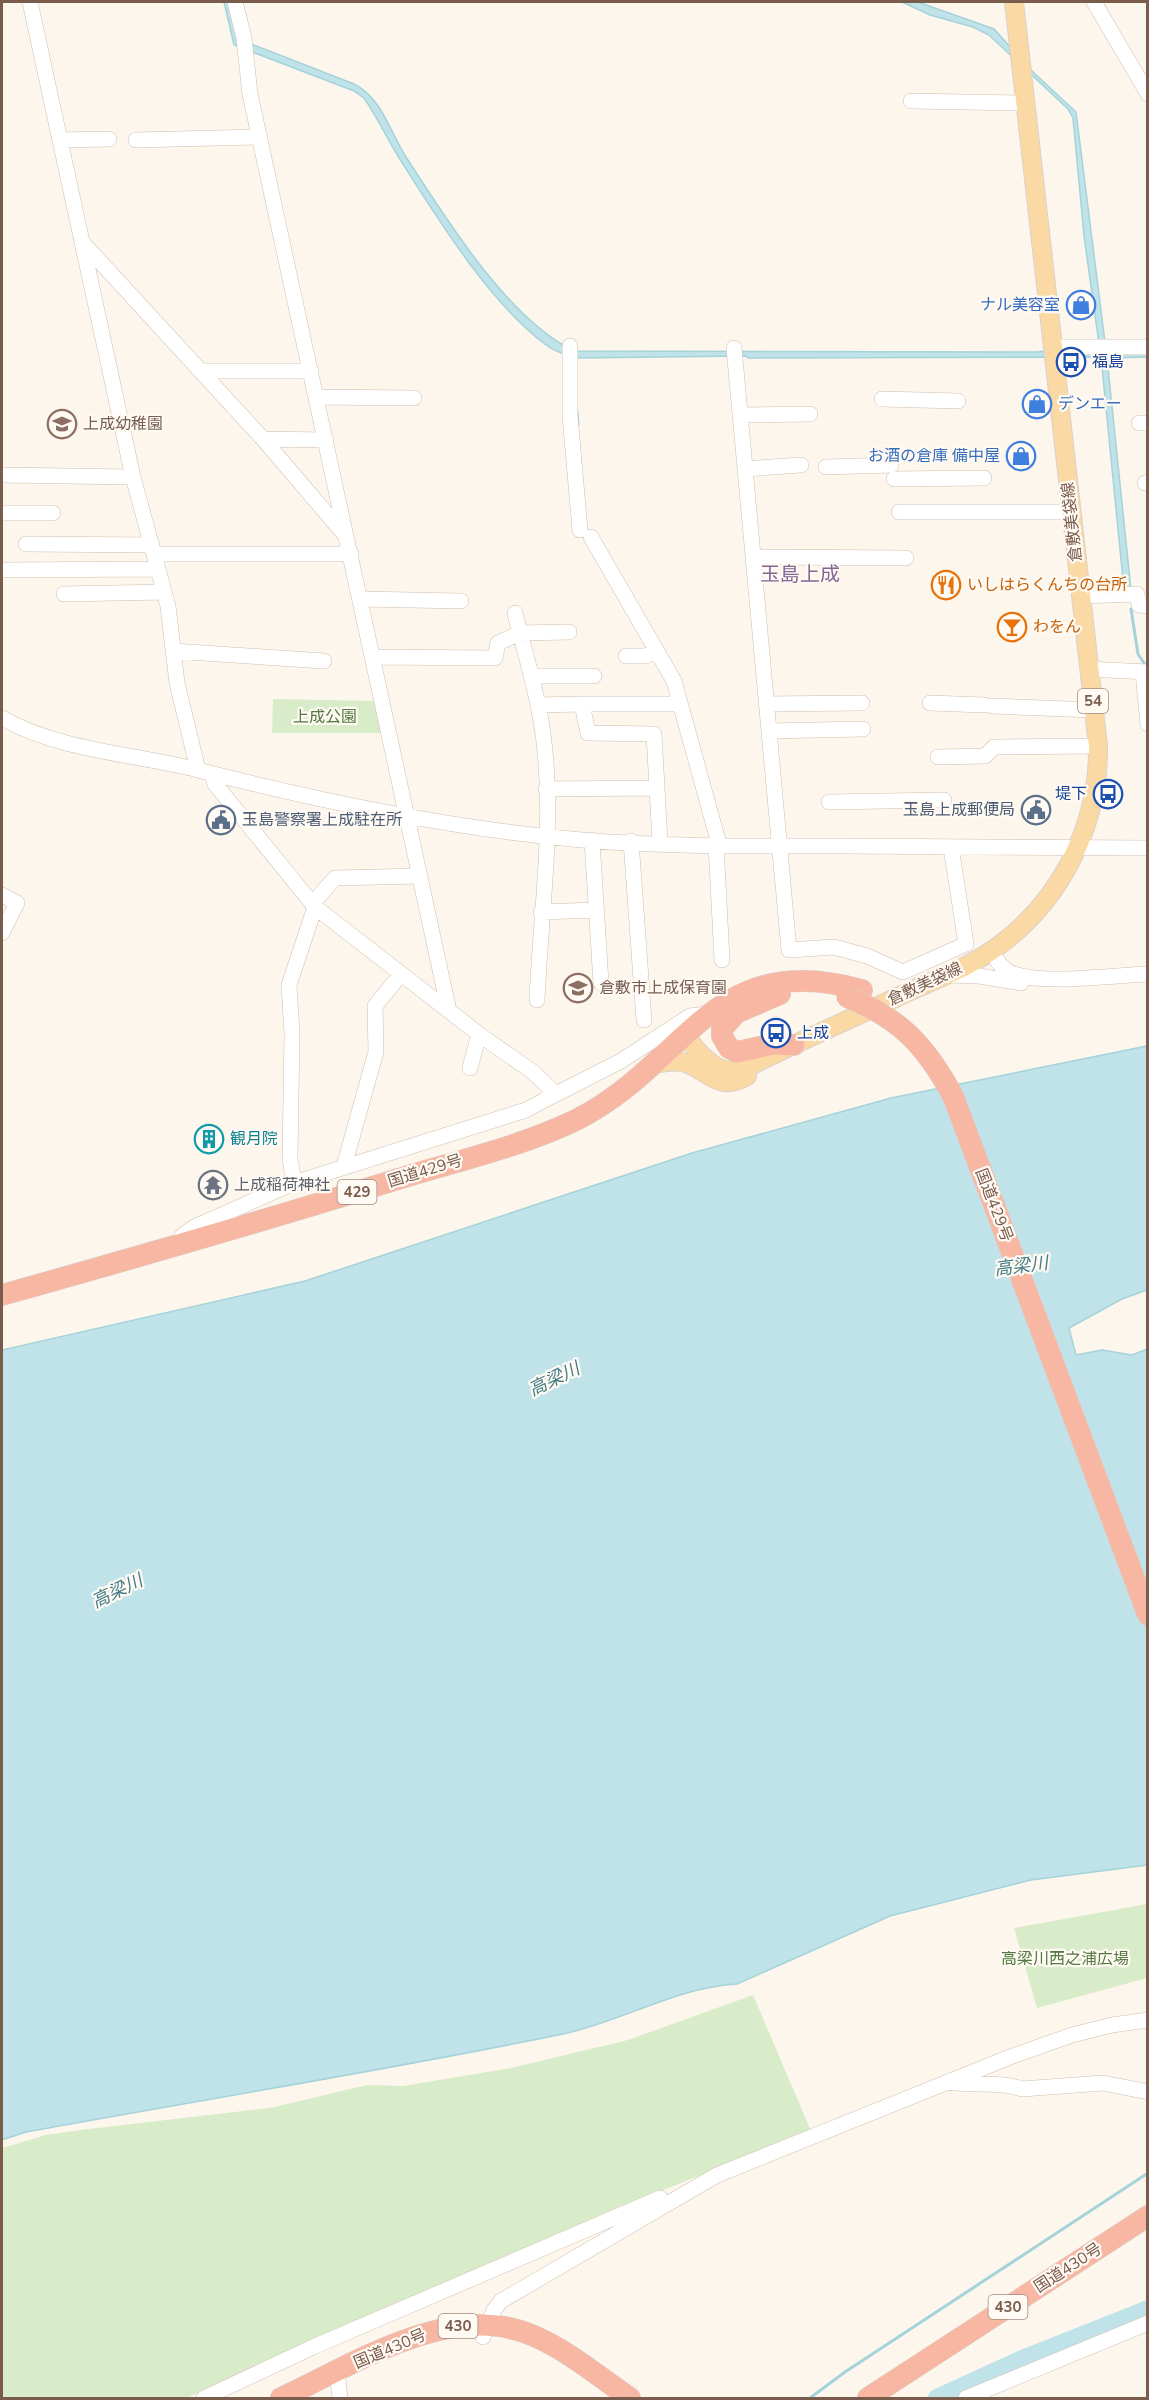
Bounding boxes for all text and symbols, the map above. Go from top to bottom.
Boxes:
shop icon: ナル美容室 [1065,289,1097,321]
place label: ナル美容室 [980,294,1060,316]
bus stop icon: 福島 [1055,346,1087,378]
place label: 福島 [1092,351,1124,373]
shop icon: デンエー [1021,388,1053,420]
place label: デンエー [1058,393,1122,415]
school or university icon: 上成幼稚園 [46,408,78,440]
place label: 上成幼稚園 [83,413,163,435]
shop icon: お酒の倉庫 備中屋 [1005,440,1037,472]
place label: お酒の倉庫 備中屋 [868,445,1000,467]
street label: 倉敷美袋線 [1057,481,1087,563]
district label: 玉島上成 [760,561,840,588]
restaurant icon: いしはらくんちの台所 [930,569,962,601]
place label: いしはらくんちの台所 [967,574,1127,596]
bar icon: わをん [996,611,1028,643]
place label: わをん [1033,616,1081,638]
road number: 54 [1078,689,1108,713]
park label: 上成公園 [293,706,357,728]
bus stop icon: 堤下 [1092,778,1124,810]
place label: 堤下 [1055,783,1087,805]
public building icon: 玉島上成郵便局 [1020,794,1052,826]
place label: 玉島上成郵便局 [903,799,1015,821]
public building icon: 玉島警察署上成駐在所 [205,804,237,836]
place label: 玉島警察署上成駐在所 [242,809,402,831]
street label: 倉敷美袋線 [884,957,966,1011]
school or university icon: 倉敷市上成保育園 [562,972,594,1004]
place label: 倉敷市上成保育園 [599,977,727,999]
bus stop icon: 上成 [760,1017,792,1049]
place label: 上成 [797,1022,829,1044]
building icon: 観月院 [193,1123,225,1155]
place label: 観月院 [230,1128,278,1150]
street label: 国道429号 [385,1149,465,1193]
street label: 国道429号 [970,1165,1018,1245]
temple icon: 上成稲荷神社 [197,1169,229,1201]
place label: 上成稲荷神社 [234,1174,330,1196]
road number: 429 [338,1180,376,1204]
water label: 高梁川 [993,1251,1051,1281]
water label: 高梁川 [524,1356,585,1402]
water label: 高梁川 [87,1568,148,1614]
park label: 高梁川西之浦広場 [1001,1948,1129,1970]
street label: 国道430号 [1030,2238,1106,2298]
road number: 430 [988,2295,1028,2319]
road number: 430 [438,2314,478,2338]
street label: 国道430号 [350,2324,430,2374]

